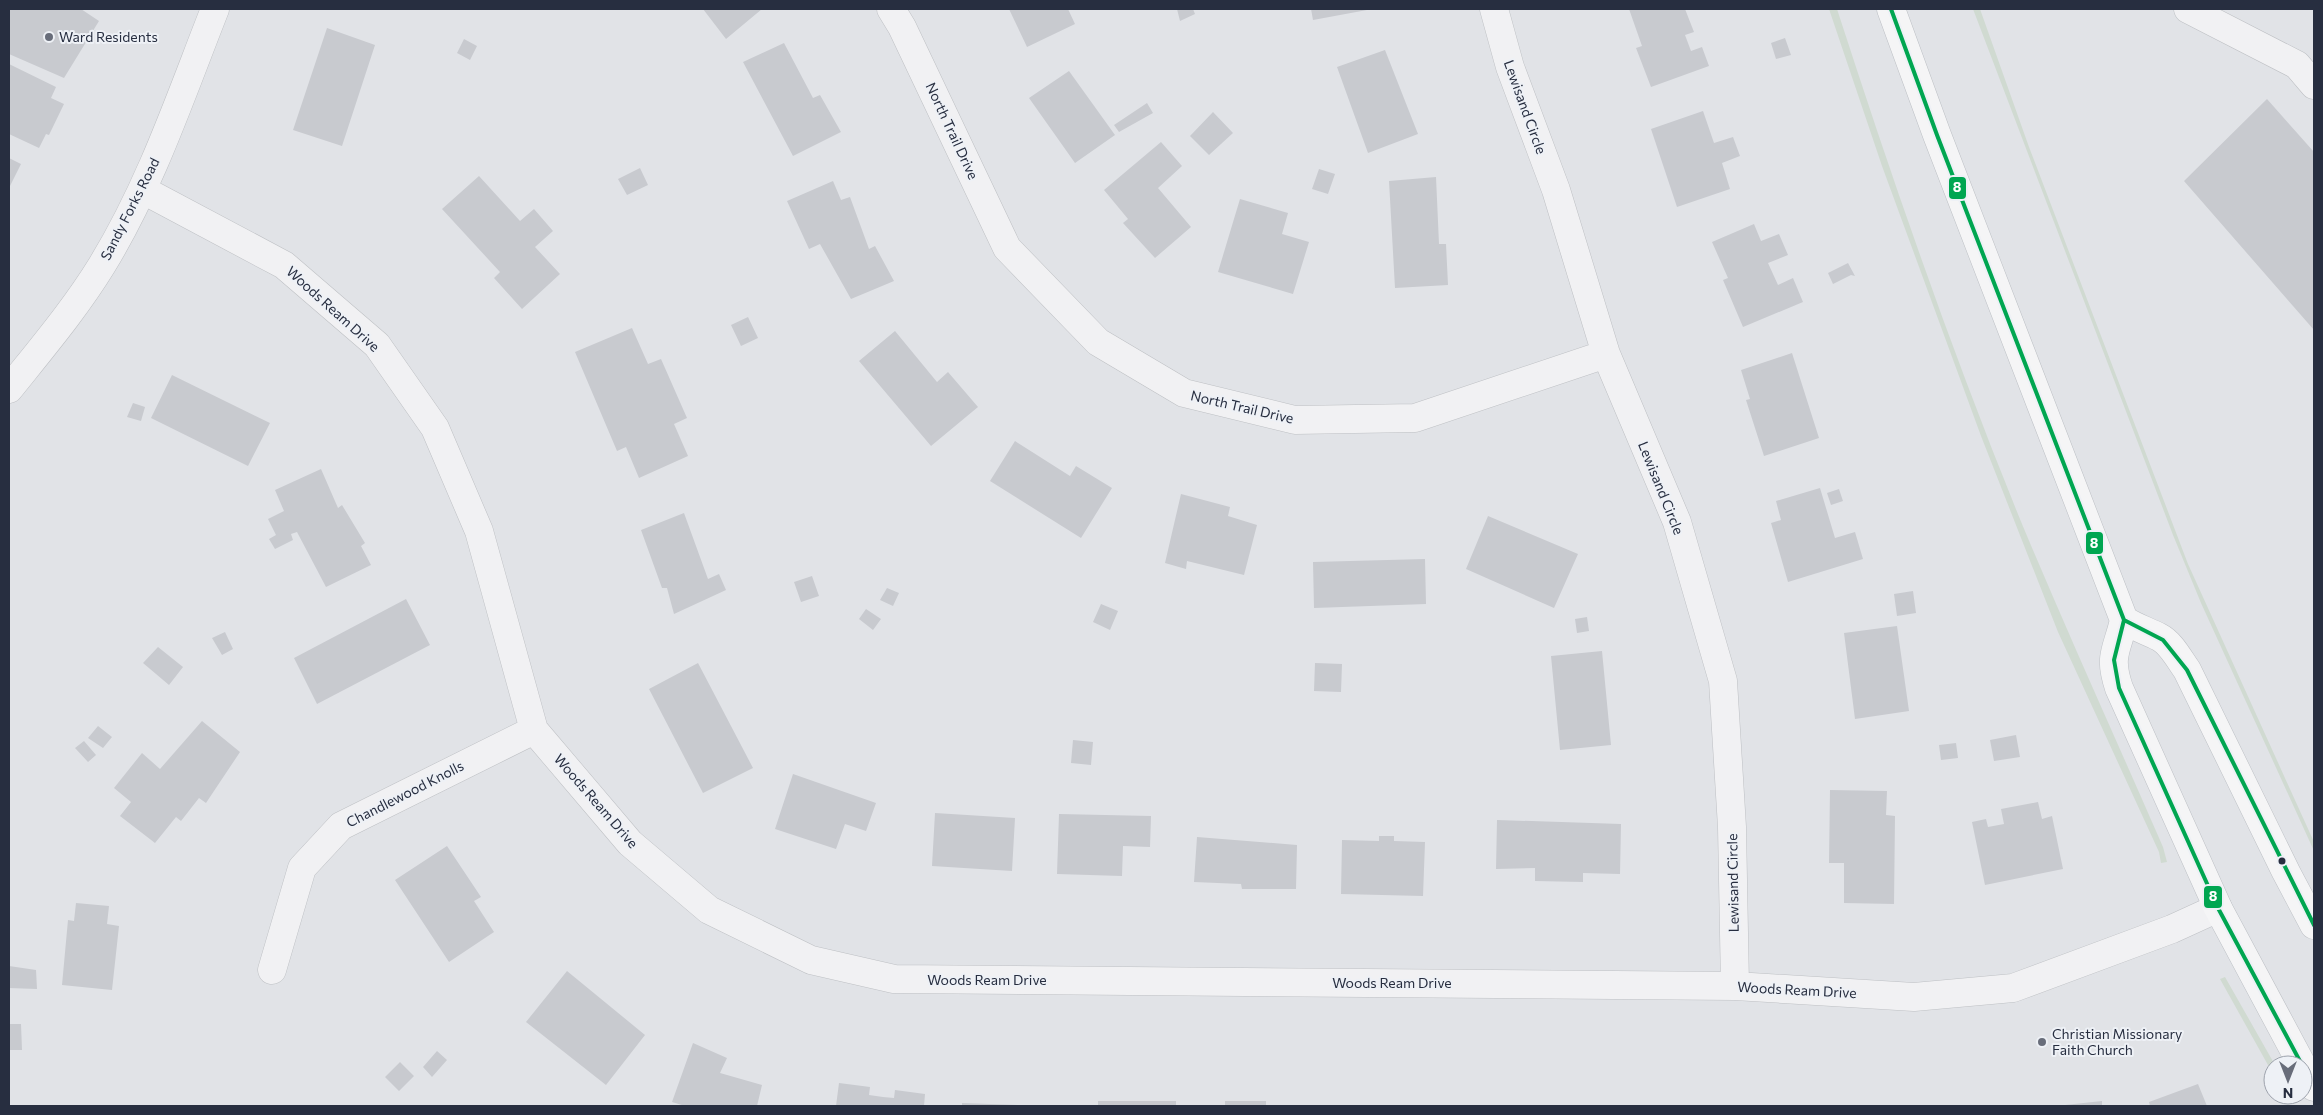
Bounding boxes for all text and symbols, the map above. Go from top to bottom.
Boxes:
place label: Ward Residents [59,28,158,45]
marker: Ward Residents [43,31,55,43]
street label: Lewisand Circle [1501,57,1550,156]
street label: North Trail Drive [923,80,982,182]
street label: Sandy Forks Road [96,155,163,263]
line badge: 8 [1948,176,1967,200]
text: 8 [1953,178,1962,195]
street label: Woods Ream Drive [283,262,383,355]
street label: North Trail Drive [1189,386,1295,427]
street label: Lewisand Circle [1635,439,1688,537]
line badge: 8 [2085,531,2104,555]
text: 8 [2090,534,2099,551]
street label: Woods Ream Drive [551,750,642,851]
street label: Chandlewood Knolls [343,757,466,831]
street label: Lewisand Circle [1723,833,1742,933]
unlabelled marker [2277,856,2287,866]
line badge: 8 [2203,885,2223,909]
text: 8 [2209,887,2218,904]
street label: Woods Ream Drive [927,971,1047,988]
street label: Woods Ream Drive [1332,974,1452,991]
street label: Woods Ream Drive [1737,978,1857,1001]
place label: Christian Missionary Faith Church [2052,1025,2182,1058]
marker: Christian Missionary Faith Church [2036,1036,2048,1048]
north arrow [2263,1055,2313,1105]
text: N [2283,1085,2293,1102]

